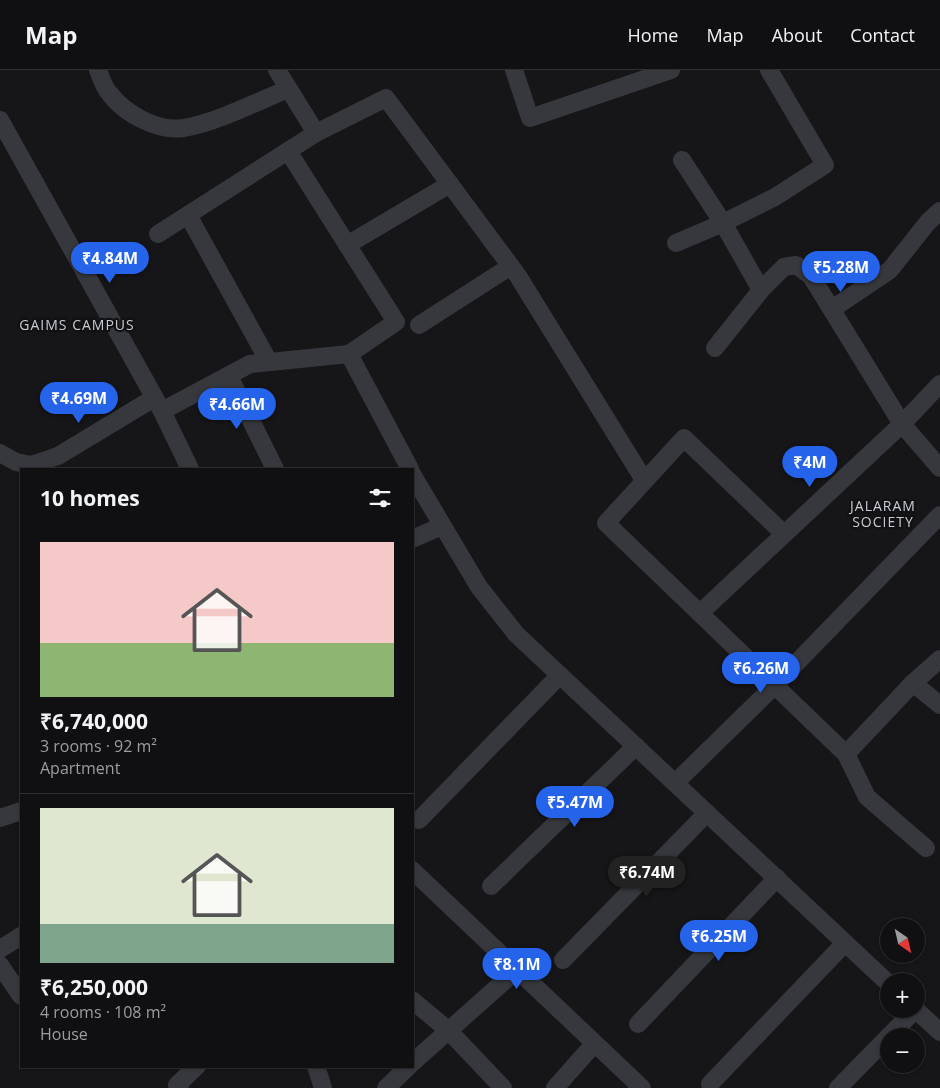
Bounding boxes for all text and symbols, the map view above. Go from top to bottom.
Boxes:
text: Map [25,18,77,51]
text: Home [628,23,678,47]
text: Map [706,23,744,47]
text: About [772,23,822,47]
text: Contact [850,23,915,47]
pin: ₹4.84M [69,242,151,284]
text: ₹4.84M [82,247,138,269]
pin: ₹5.28M [800,250,882,293]
text: ₹5.28M [813,256,869,278]
district label: GAIMS CAMPUS [19,315,135,334]
pin: ₹4.69M [38,382,120,424]
text: ₹4.69M [51,387,107,409]
pin: ₹4.66M [196,388,278,430]
text: ₹4.66M [209,393,265,415]
pin: ₹4M [786,446,834,488]
text: ₹4M [793,451,827,473]
text: 10 homes [40,484,140,512]
icon: filters [366,484,394,512]
district label: JALARAM SOCIETY [848,496,916,531]
icon: home [172,575,262,665]
pin: ₹6.26M [720,652,802,694]
text: ₹6.26M [733,657,789,679]
text: ₹6,740,000 [40,707,148,735]
text: 3 rooms · 92 m² [40,735,157,757]
text: Apartment [40,757,120,779]
pin: ₹5.47M [534,786,616,828]
text: ₹5.47M [547,791,603,813]
icon: home [172,840,262,930]
pin: ₹6.74M [606,856,688,898]
text: ₹6.74M [619,861,675,883]
north arrow [880,918,925,962]
map controls [880,918,925,1073]
pin: ₹6.25M [678,920,760,962]
text: ₹6.25M [691,925,747,947]
pin: ₹8.1M [482,948,552,990]
text: ₹8.1M [493,953,541,975]
text: ₹6,250,000 [40,973,148,1001]
button: + [880,973,925,1018]
text: 4 rooms · 108 m² [40,1001,166,1023]
text: House [40,1023,88,1045]
button: − [880,1028,925,1073]

